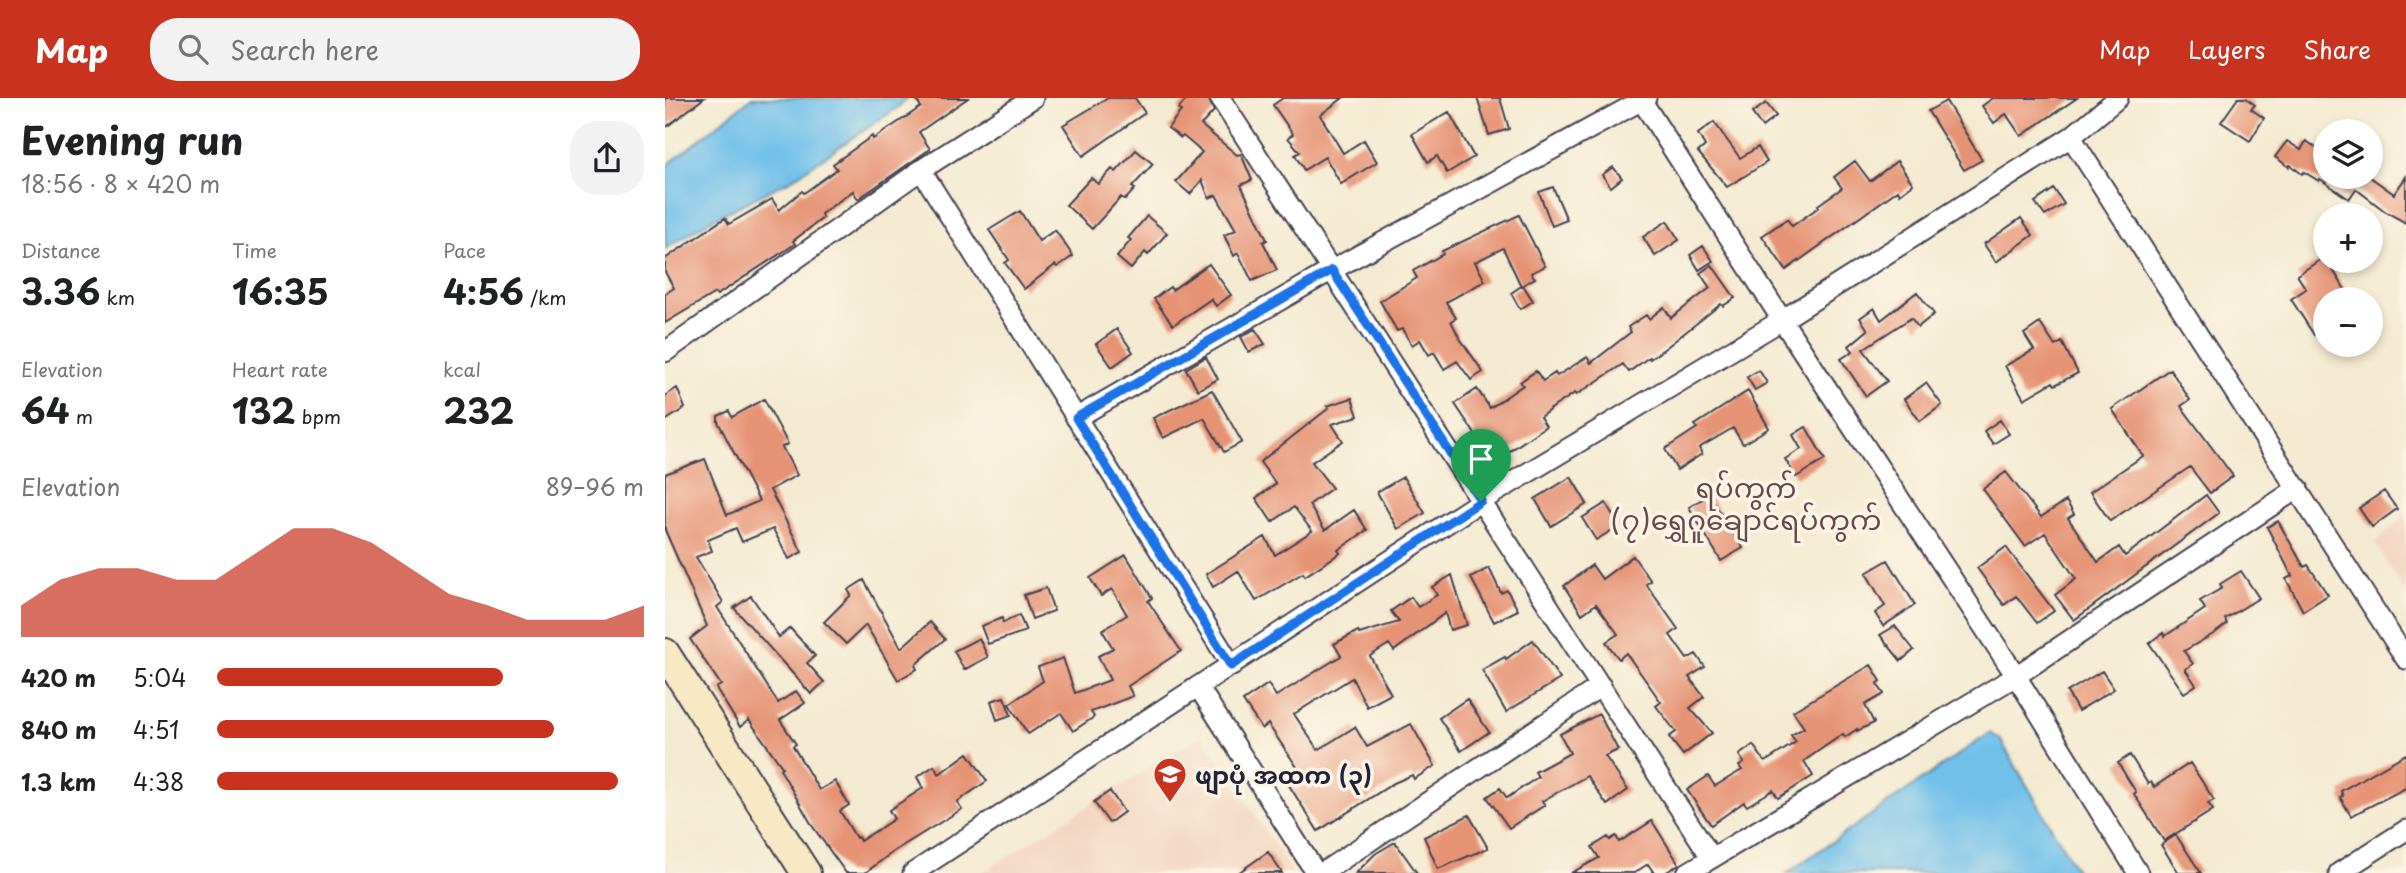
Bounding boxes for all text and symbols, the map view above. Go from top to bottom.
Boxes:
search box [150,18,640,81]
text: Map [35,24,108,74]
icon: search [174,30,212,68]
text: Search here [230,30,379,69]
text: Map [2099,31,2150,67]
text: Layers [2188,31,2265,67]
text: Share [2303,31,2371,67]
text: Evening run [21,111,243,168]
map controls [2313,119,2383,357]
button: layers [2313,119,2383,189]
button: share [570,121,644,195]
text: 18:56 · 8 × 420 m [21,166,220,201]
button: + [2313,203,2383,273]
text: Distance [21,236,101,264]
text: Time [232,236,277,264]
text: Pace [443,236,486,264]
text: 3.36 [21,264,100,317]
text: 16:35 [232,264,329,317]
text: 4:56 [443,264,524,317]
text: km [100,283,135,311]
text: /km [524,283,567,311]
button: − [2313,287,2383,357]
text: Elevation [21,355,103,383]
text: Heart rate [232,355,328,383]
text: kcal [443,355,481,383]
text: 64 [21,383,69,436]
text: 132 [232,383,296,436]
text: 232 [443,383,514,436]
text: m [69,402,93,430]
text: bpm [296,402,341,430]
pin [1451,429,1511,501]
icon: arrive [1462,440,1500,478]
district label: ရပ်ကွက် (၇)ရွှေဂူချောင်ရပ်ကွက် [1611,465,1881,543]
text: Elevation [21,469,120,504]
text: 89–96 m [546,469,644,504]
text: 420 m [21,660,96,695]
text: 5:04 [133,660,186,695]
text: 840 m [21,712,97,747]
text: 4:51 [133,712,179,747]
school or university icon: ဖျာပုံ အထက (၃) [1151,755,1189,804]
place label: ဖျာပုံ အထက (၃) [1195,756,1372,796]
text: 1.3 km [21,764,96,799]
text: 4:38 [133,764,184,799]

